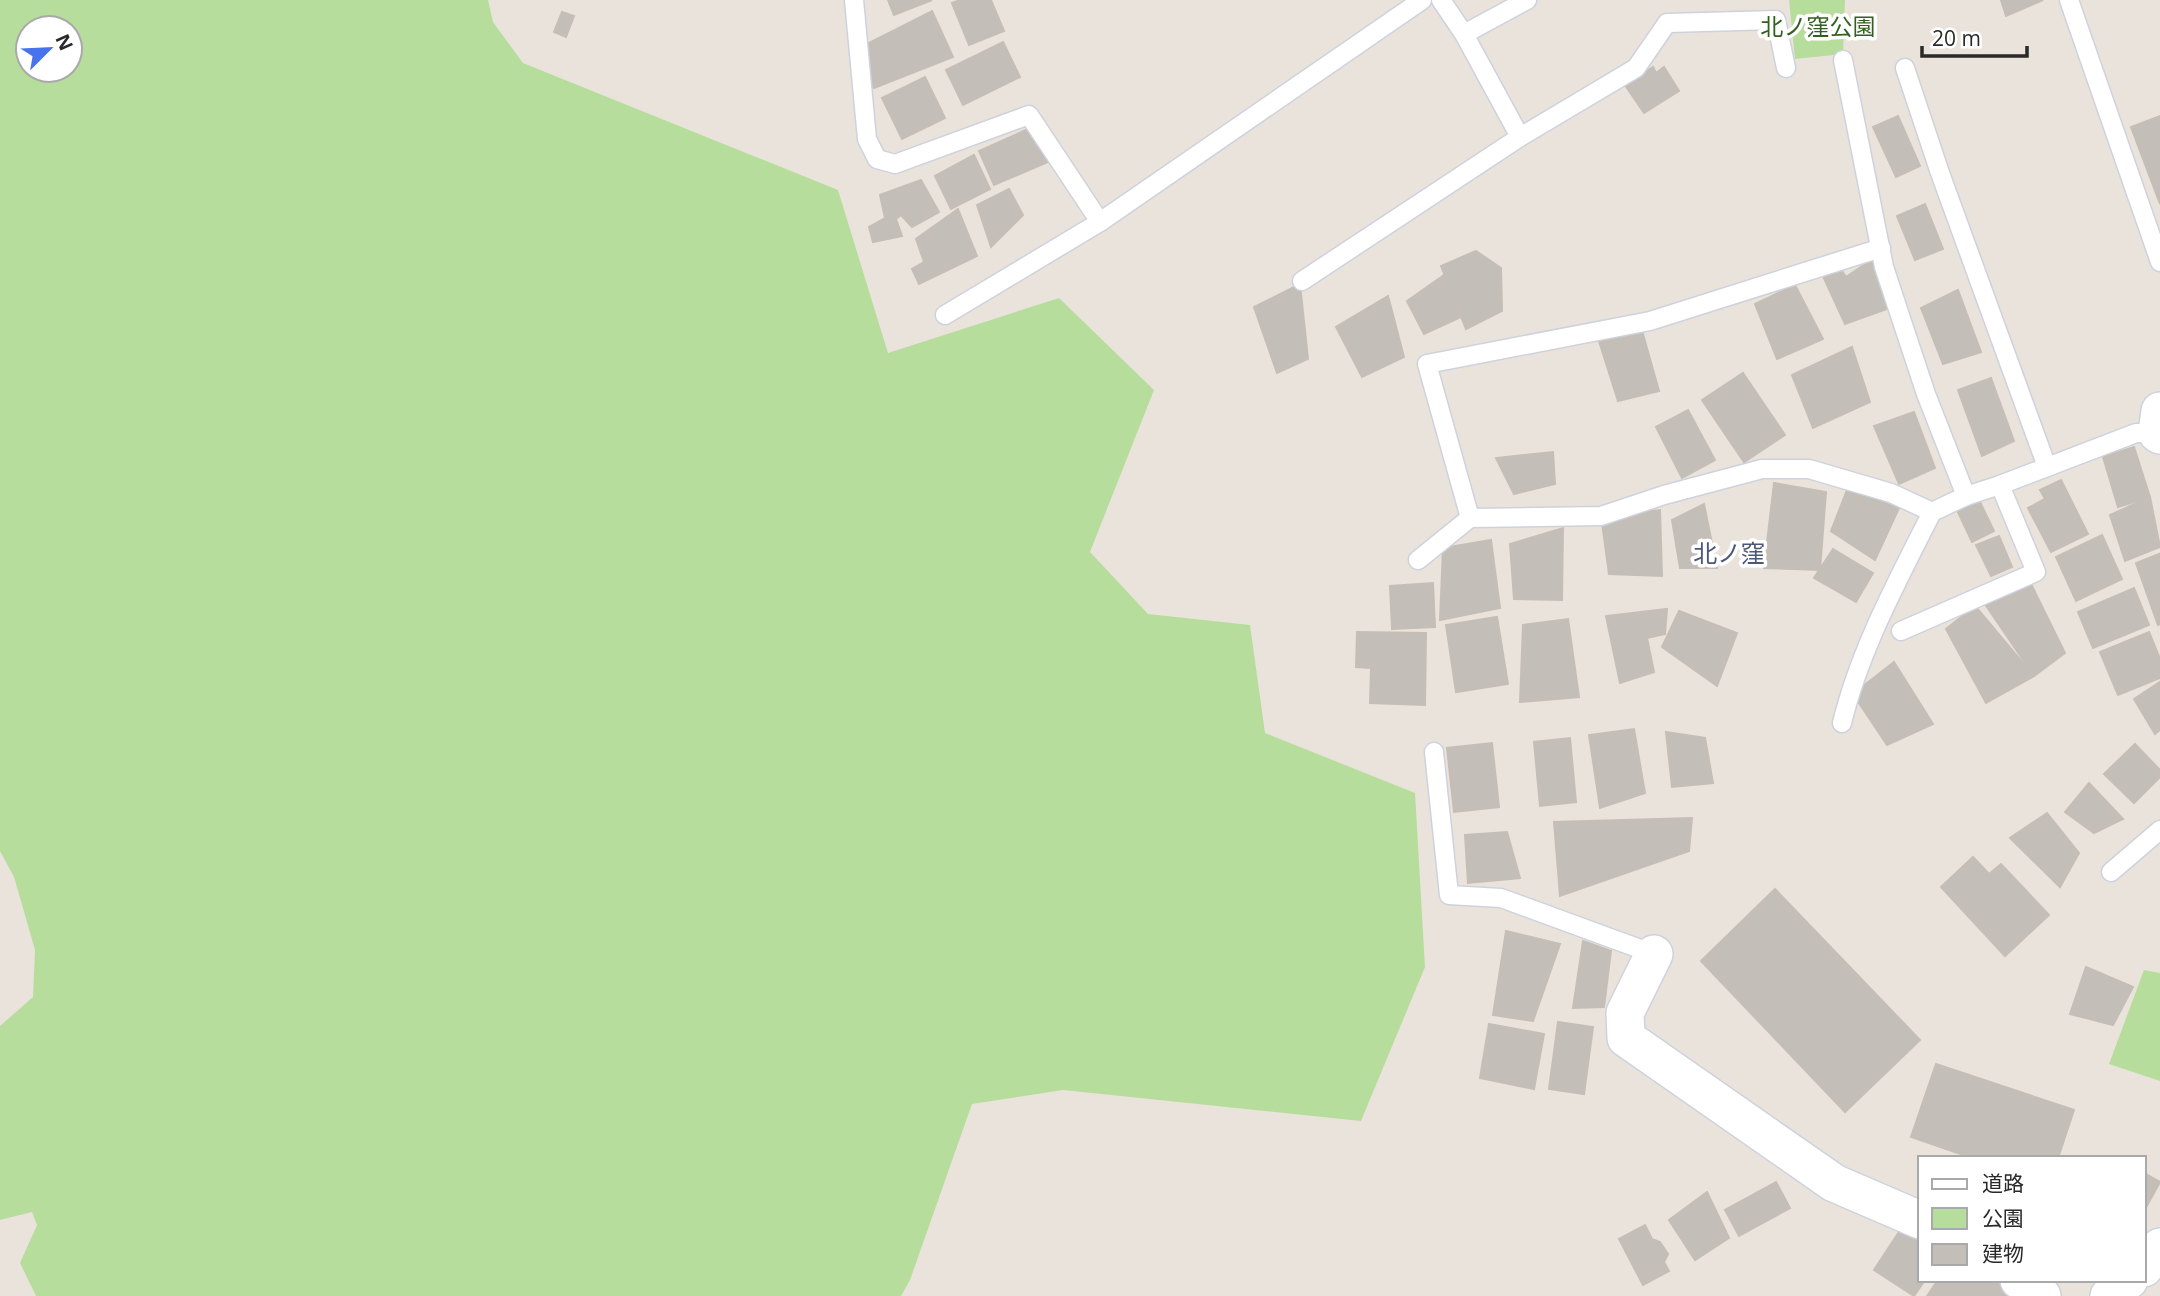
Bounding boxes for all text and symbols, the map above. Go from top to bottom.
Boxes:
park label: 北ノ窪公園 [1761,10,1876,42]
north arrow [14,14,84,84]
scale bar [1922,14,2027,58]
text: 20 m [1932,24,1981,52]
text: N [50,30,80,54]
district label: 北ノ窪 [1693,536,1765,569]
legend [1918,1156,2146,1282]
text: 道路 [1982,1169,2024,1197]
text: 公園 [1982,1204,2024,1232]
text: 建物 [1982,1239,2024,1267]

